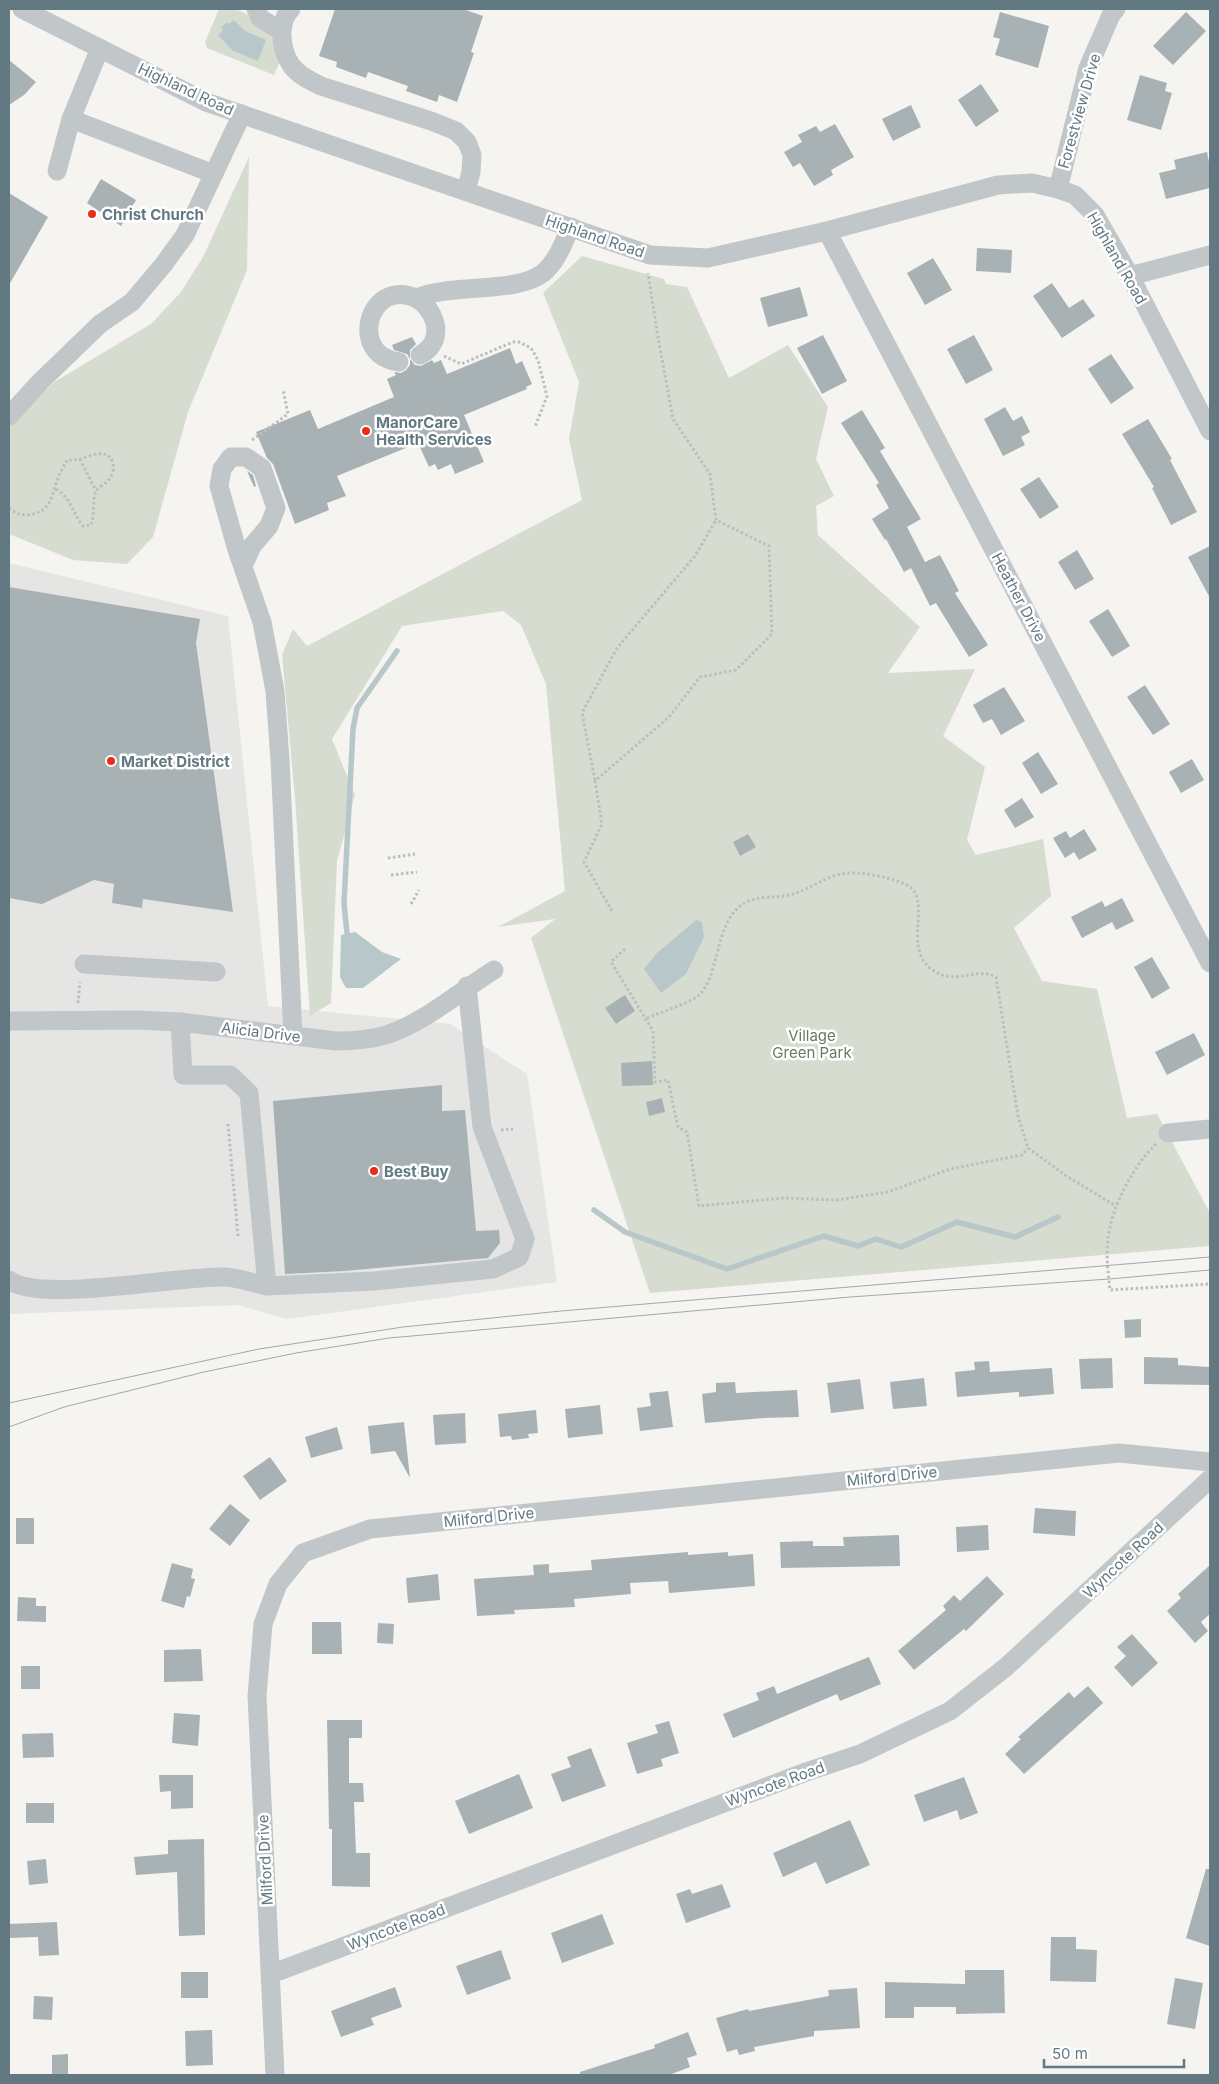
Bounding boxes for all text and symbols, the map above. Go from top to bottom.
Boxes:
street label: Forestview Drive [1053,51,1105,171]
street label: Highland Road [135,59,237,119]
place label: Christ Church [102,205,204,224]
marker: Christ Church [86,208,98,220]
street label: Highland Road [1083,208,1151,308]
street label: Highland Road [543,210,647,262]
place label: ManorCare Health Services [376,413,492,449]
marker: ManorCare Health Services [360,425,372,437]
street label: Heather Drive [988,549,1050,645]
place label: Market District [121,752,230,771]
marker: Market District [105,755,117,767]
street label: Alicia Drive [220,1018,302,1046]
park label: Village Green Park [772,1026,852,1062]
place label: Best Buy [384,1162,449,1181]
marker: Best Buy [368,1165,380,1177]
street label: Milford Drive [846,1462,938,1490]
street label: Milford Drive [443,1503,535,1531]
street label: Wyncote Road [1079,1518,1167,1602]
street label: Wyncote Road [723,1757,827,1811]
street label: Milford Drive [253,1814,277,1906]
street label: Wyncote Road [344,1900,448,1954]
scale bar [1044,2036,1184,2068]
text: 50 m [1052,2044,1088,2063]

